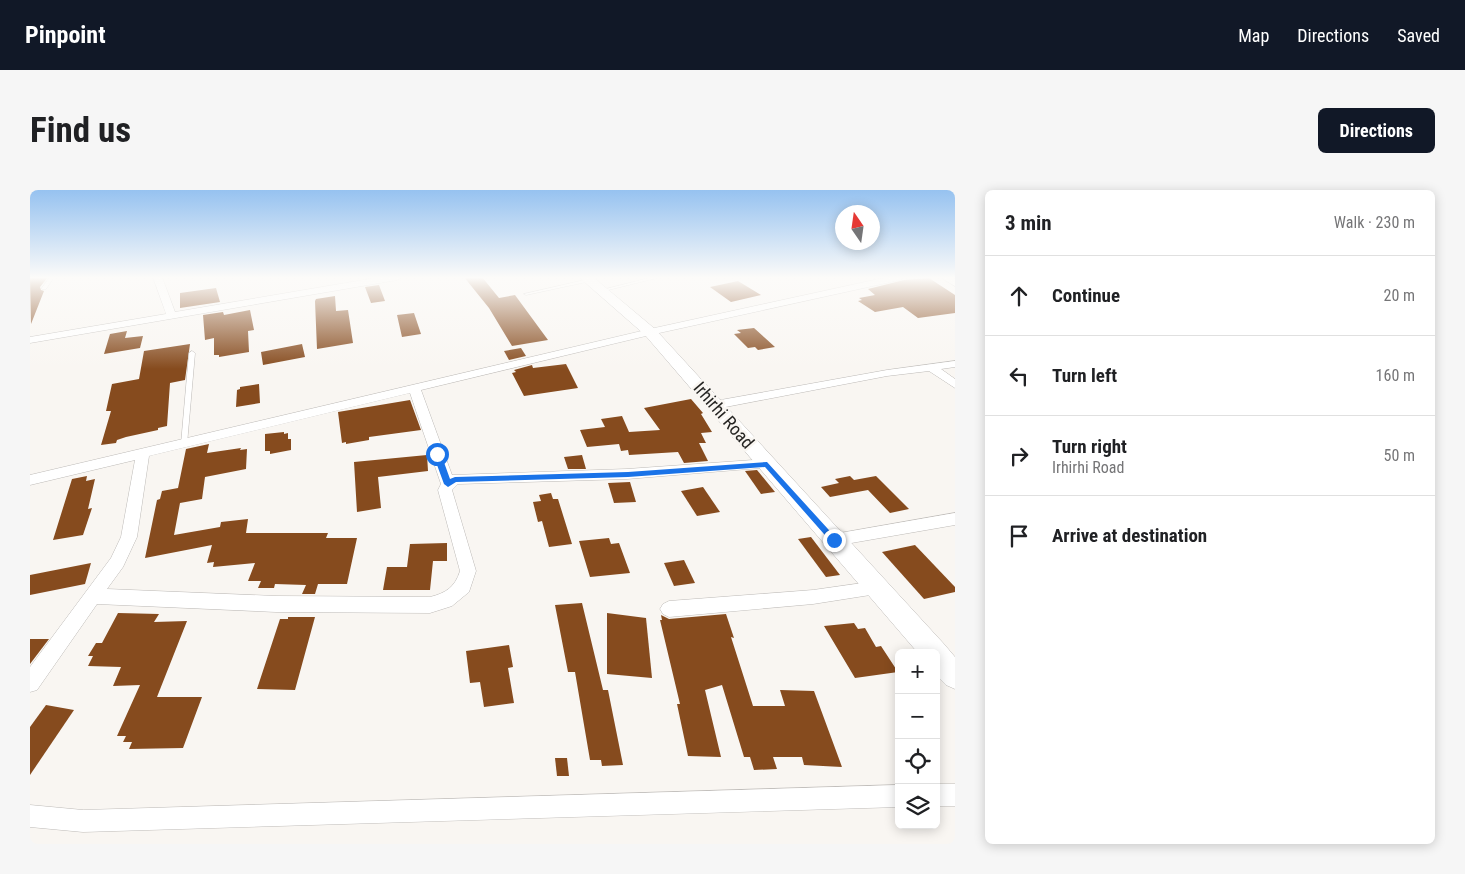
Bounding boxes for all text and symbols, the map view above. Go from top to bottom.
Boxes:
text: Pinpoint [25,21,106,49]
text: Map [1238,25,1269,46]
text: Directions [1297,25,1369,46]
text: Saved [1397,25,1440,46]
button: Directions [1318,108,1435,153]
text: Find us [30,110,131,151]
north arrow [835,205,880,250]
text: 3 min [1005,211,1052,235]
text: Walk · 230 m [1334,213,1415,232]
icon: ahead [1005,282,1033,310]
text: Continue [1052,284,1120,307]
text: 20 m [1383,286,1415,305]
icon: left [1005,362,1033,390]
text: Turn left [1052,364,1117,387]
text: 160 m [1376,366,1415,385]
street label: Irhirhi Road [689,377,759,453]
text: Turn right [1052,435,1127,458]
icon: right [1005,442,1033,470]
route start [426,443,449,466]
text: 50 m [1383,446,1415,465]
text: Irhirhi Road [1052,458,1124,477]
icon: arrive [1005,522,1033,550]
text: Arrive at destination [1052,524,1207,547]
route end [823,529,846,552]
map controls [895,649,940,829]
button: + [895,649,940,694]
button: − [895,694,940,739]
button: locate [895,739,940,784]
button: layers [895,784,940,829]

